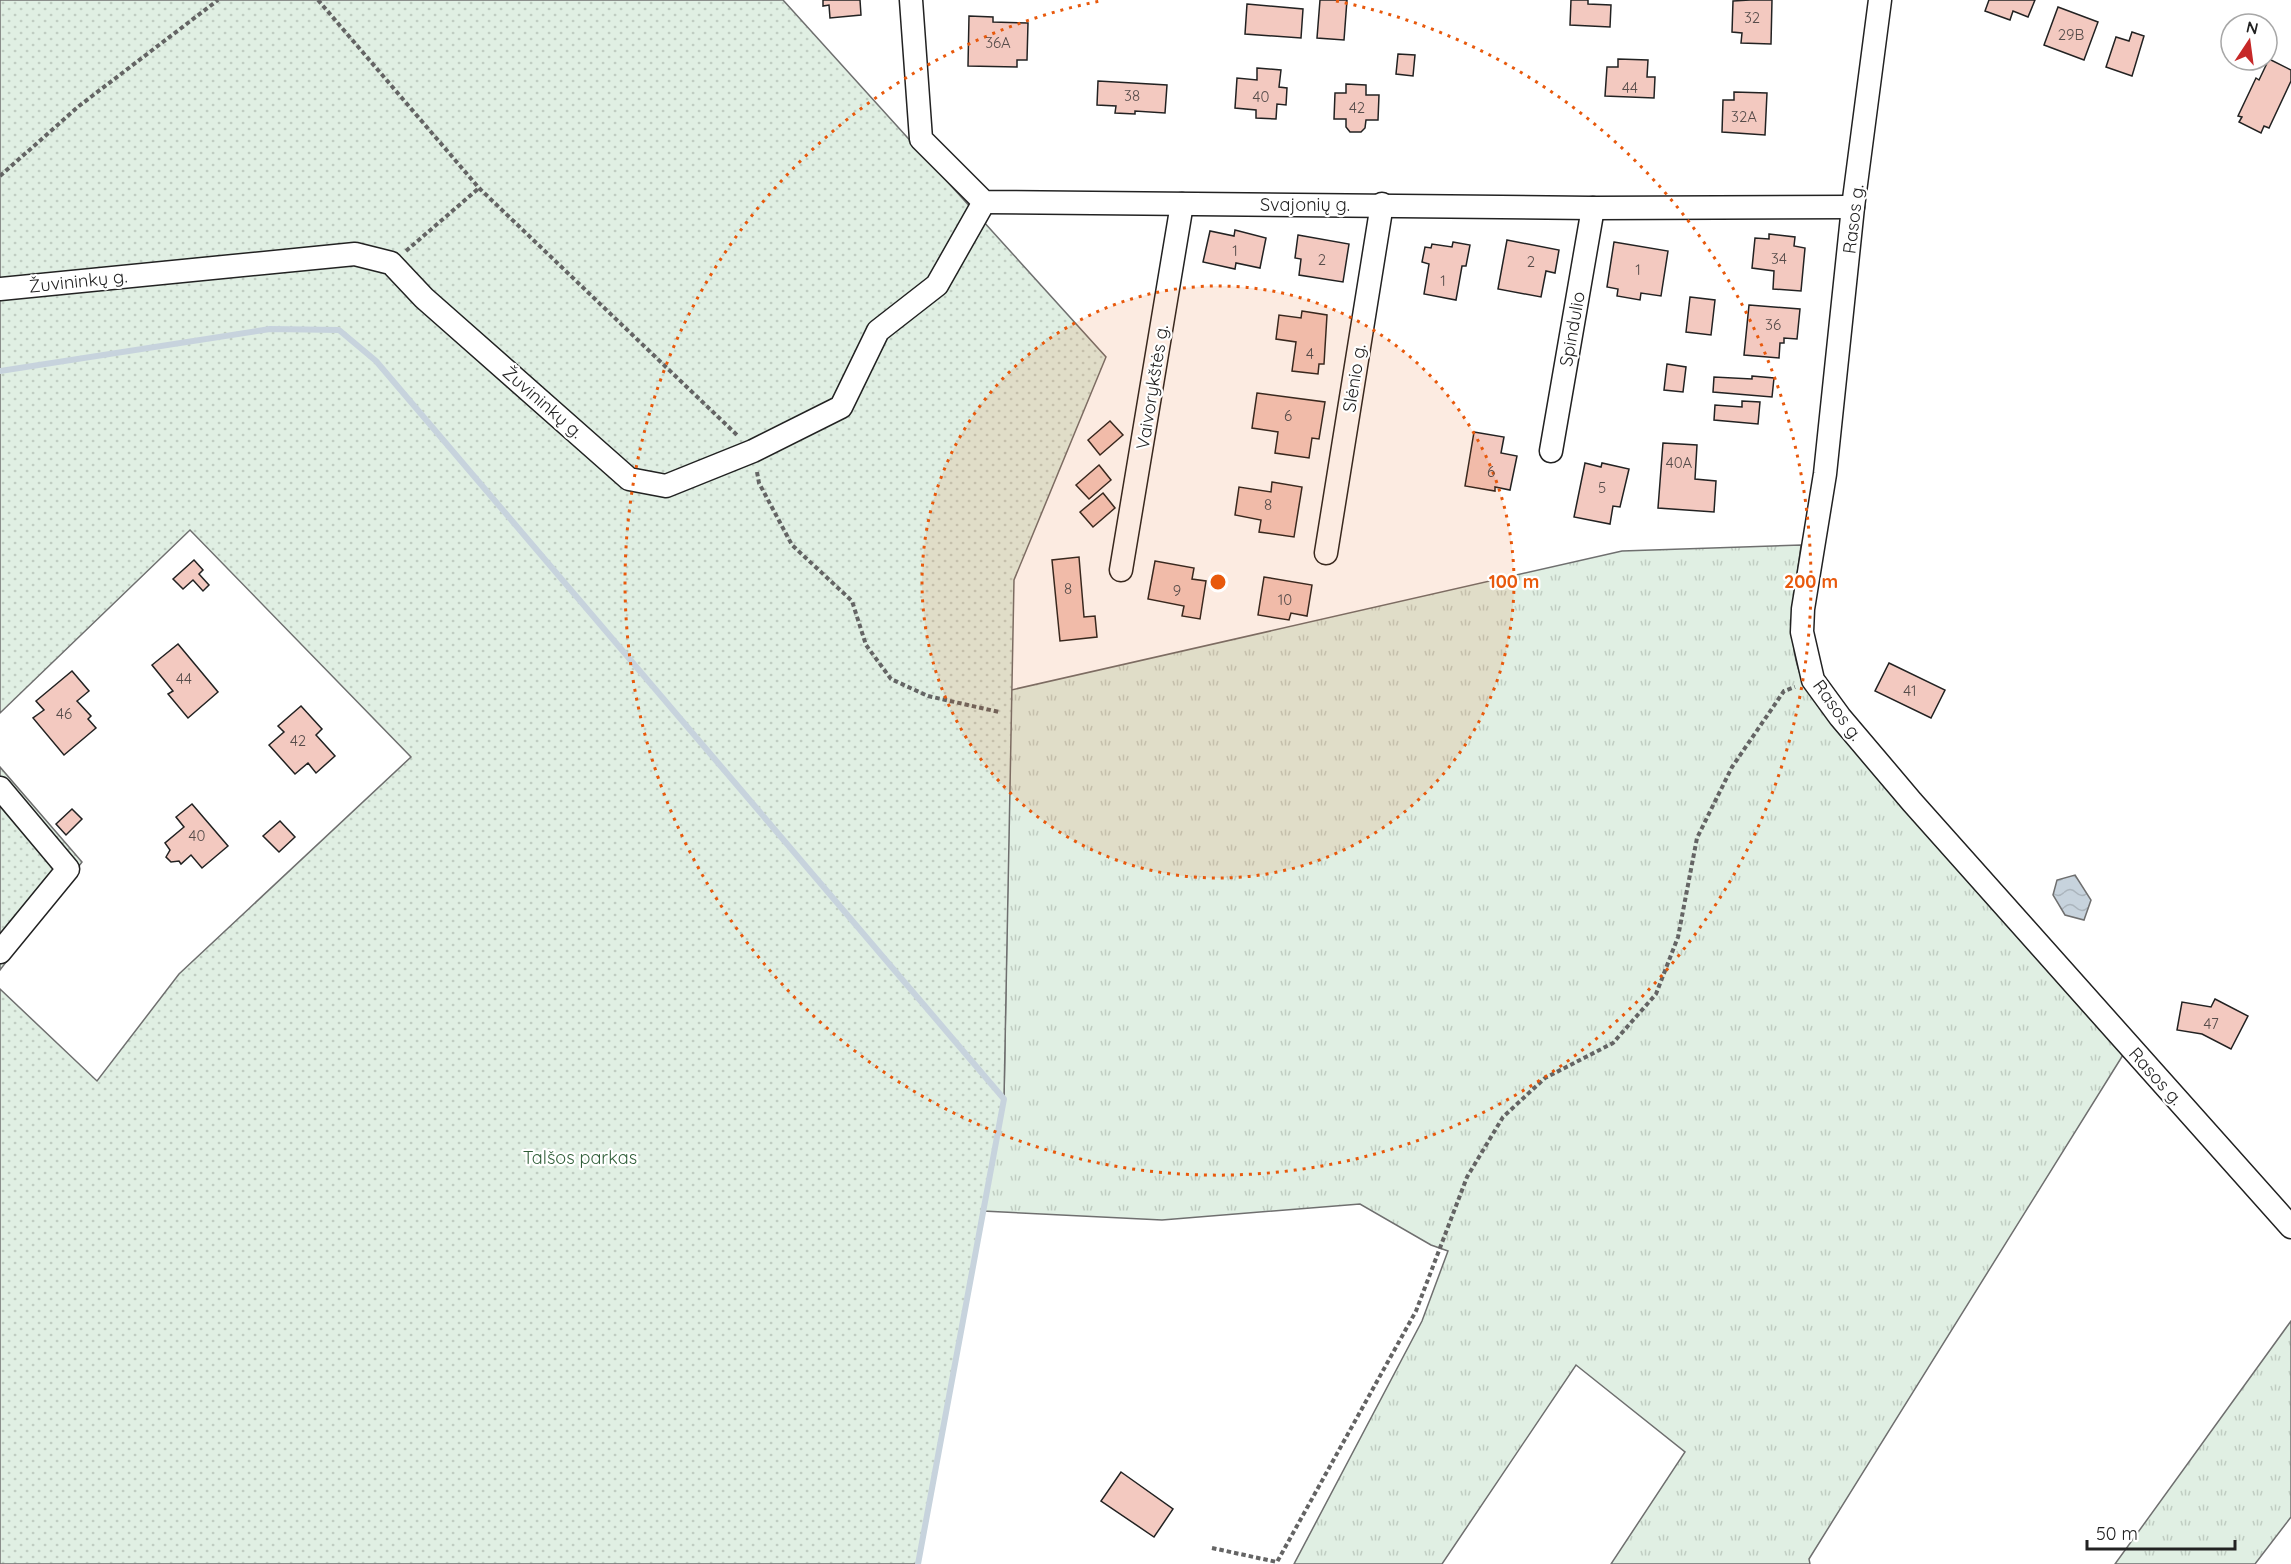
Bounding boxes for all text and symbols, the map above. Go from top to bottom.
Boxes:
house number: 32 [1744,8,1760,27]
north arrow [2219,12,2279,72]
text: N [2244,16,2260,38]
house number: 29B [2058,25,2084,44]
house number: 36A [985,33,1011,52]
house number: 44 [1622,78,1638,97]
house number: 38 [1124,86,1140,105]
house number: 40 [1253,87,1269,106]
house number: 42 [1349,98,1365,117]
house number: 32A [1731,107,1757,126]
street label: Rasos g. [1837,183,1869,255]
street label: Svajonių g. [1260,193,1350,216]
house number: 1 [1232,241,1238,260]
house number: 34 [1771,249,1787,268]
house number: 2 [1318,250,1326,269]
house number: 2 [1527,252,1535,271]
house number: 1 [1635,260,1641,279]
street label: Žuvininkų g. [28,264,128,298]
house number: 1 [1440,271,1446,290]
street label: Spindulio [1554,290,1590,368]
house number: 36 [1765,315,1781,334]
street label: Vaivorykštės g. [1131,323,1173,451]
street label: Slėnio g. [1337,342,1371,414]
house number: 4 [1306,344,1314,363]
street label: Žuvininkų g. [498,361,588,443]
house number: 6 [1284,406,1292,425]
house number: 40A [1666,453,1693,472]
house number: 6 [1487,462,1495,481]
house number: 5 [1598,478,1606,497]
house number: 8 [1264,495,1272,514]
text: 100 m [1489,570,1539,593]
text: 200 m [1784,570,1838,593]
centre of rings [1208,572,1228,592]
house number: 8 [1064,579,1072,598]
house number: 9 [1173,581,1181,600]
house number: 10 [1278,590,1292,609]
house number: 44 [176,669,192,688]
street label: Rasos g. [1808,675,1868,745]
house number: 41 [1903,681,1917,700]
house number: 46 [56,704,72,723]
house number: 42 [290,731,306,750]
house number: 40 [189,826,205,845]
house number: 47 [2203,1014,2219,1033]
street label: Rasos g. [2124,1042,2188,1110]
park label: Talšos parkas [523,1146,637,1169]
scale bar [2087,1513,2236,1551]
text: 50 m [2096,1522,2138,1545]

